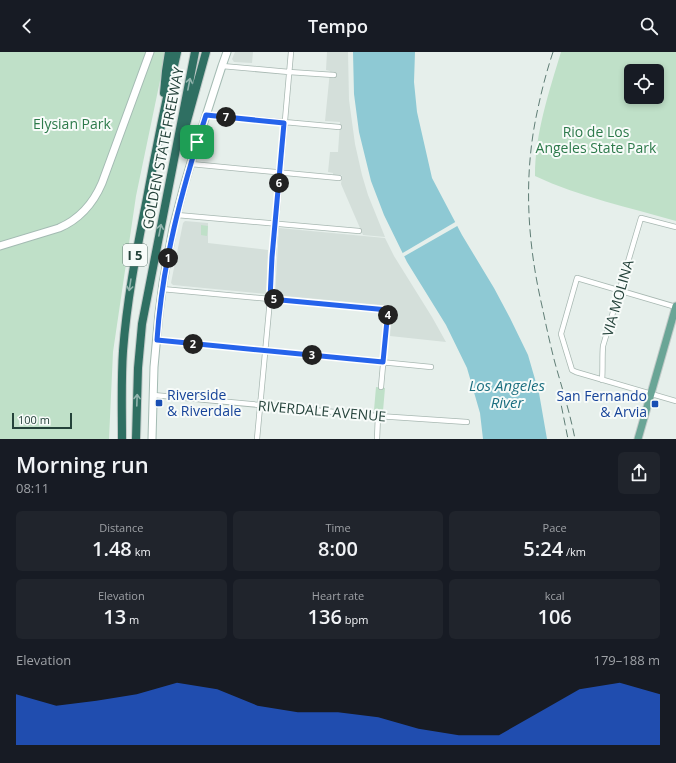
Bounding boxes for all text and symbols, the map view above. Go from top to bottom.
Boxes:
text: Tempo [308,14,368,38]
icon: back [16,15,38,37]
icon: search [638,15,660,37]
map controls [624,64,664,104]
button: locate [624,64,664,104]
street label: GOLDEN STATE FREEWAY [137,65,188,231]
one-way arrow [185,78,193,91]
pin: 7 [216,107,236,127]
text: 7 [223,109,229,124]
park label: Elysian Park [33,114,112,133]
park label: Rio de Los Angeles State Park [536,122,657,157]
pin [180,125,214,159]
icon: arrive [186,131,208,153]
pin: 6 [269,173,289,193]
text: 6 [276,175,282,190]
one-way arrow [156,224,164,237]
road number: I 5 [123,244,147,266]
pin: 1 [158,248,178,268]
text: 1 [165,250,171,265]
street label: VIA MOLINA [598,257,638,338]
one-way arrow [126,279,134,292]
pin: 5 [264,289,284,309]
text: 5 [271,291,277,306]
pin: 4 [378,305,398,325]
text: 4 [385,307,391,322]
pin: 2 [183,334,203,354]
text: 2 [190,336,196,351]
pin: 3 [302,345,322,365]
text: 3 [309,347,315,362]
water label: Los Angeles River [469,375,546,412]
place label: Riverside & Riverdale [167,385,241,420]
place label: San Fernando & Arvia [557,386,647,421]
one-way arrow [133,394,141,407]
street label: RIVERDALE AVENUE [257,395,387,426]
marker: Riverside & Riverdale [154,398,164,408]
marker: San Fernando & Arvia [650,399,660,409]
scale bar [12,411,72,430]
text: 100 m [18,412,50,427]
text: Morning run [16,449,149,479]
button: share [618,452,660,494]
text: 08:11 [16,479,49,497]
text: Distance [99,520,143,535]
text: Time [325,520,351,535]
text: Pace [543,520,567,535]
text: 1.48 [92,535,132,562]
text: 8:00 [318,535,358,562]
text: 5:24 [523,535,563,562]
text: km [132,544,151,559]
text: /km [563,544,586,559]
text: Elevation [98,588,145,603]
text: Heart rate [312,588,364,603]
text: kcal [545,588,565,603]
text: 13 [103,603,126,630]
text: 136 [308,603,342,630]
text: 106 [538,603,572,630]
text: m [126,612,139,627]
text: bpm [342,612,368,627]
text: Elevation [16,651,71,669]
text: 179–188 m [593,651,660,669]

